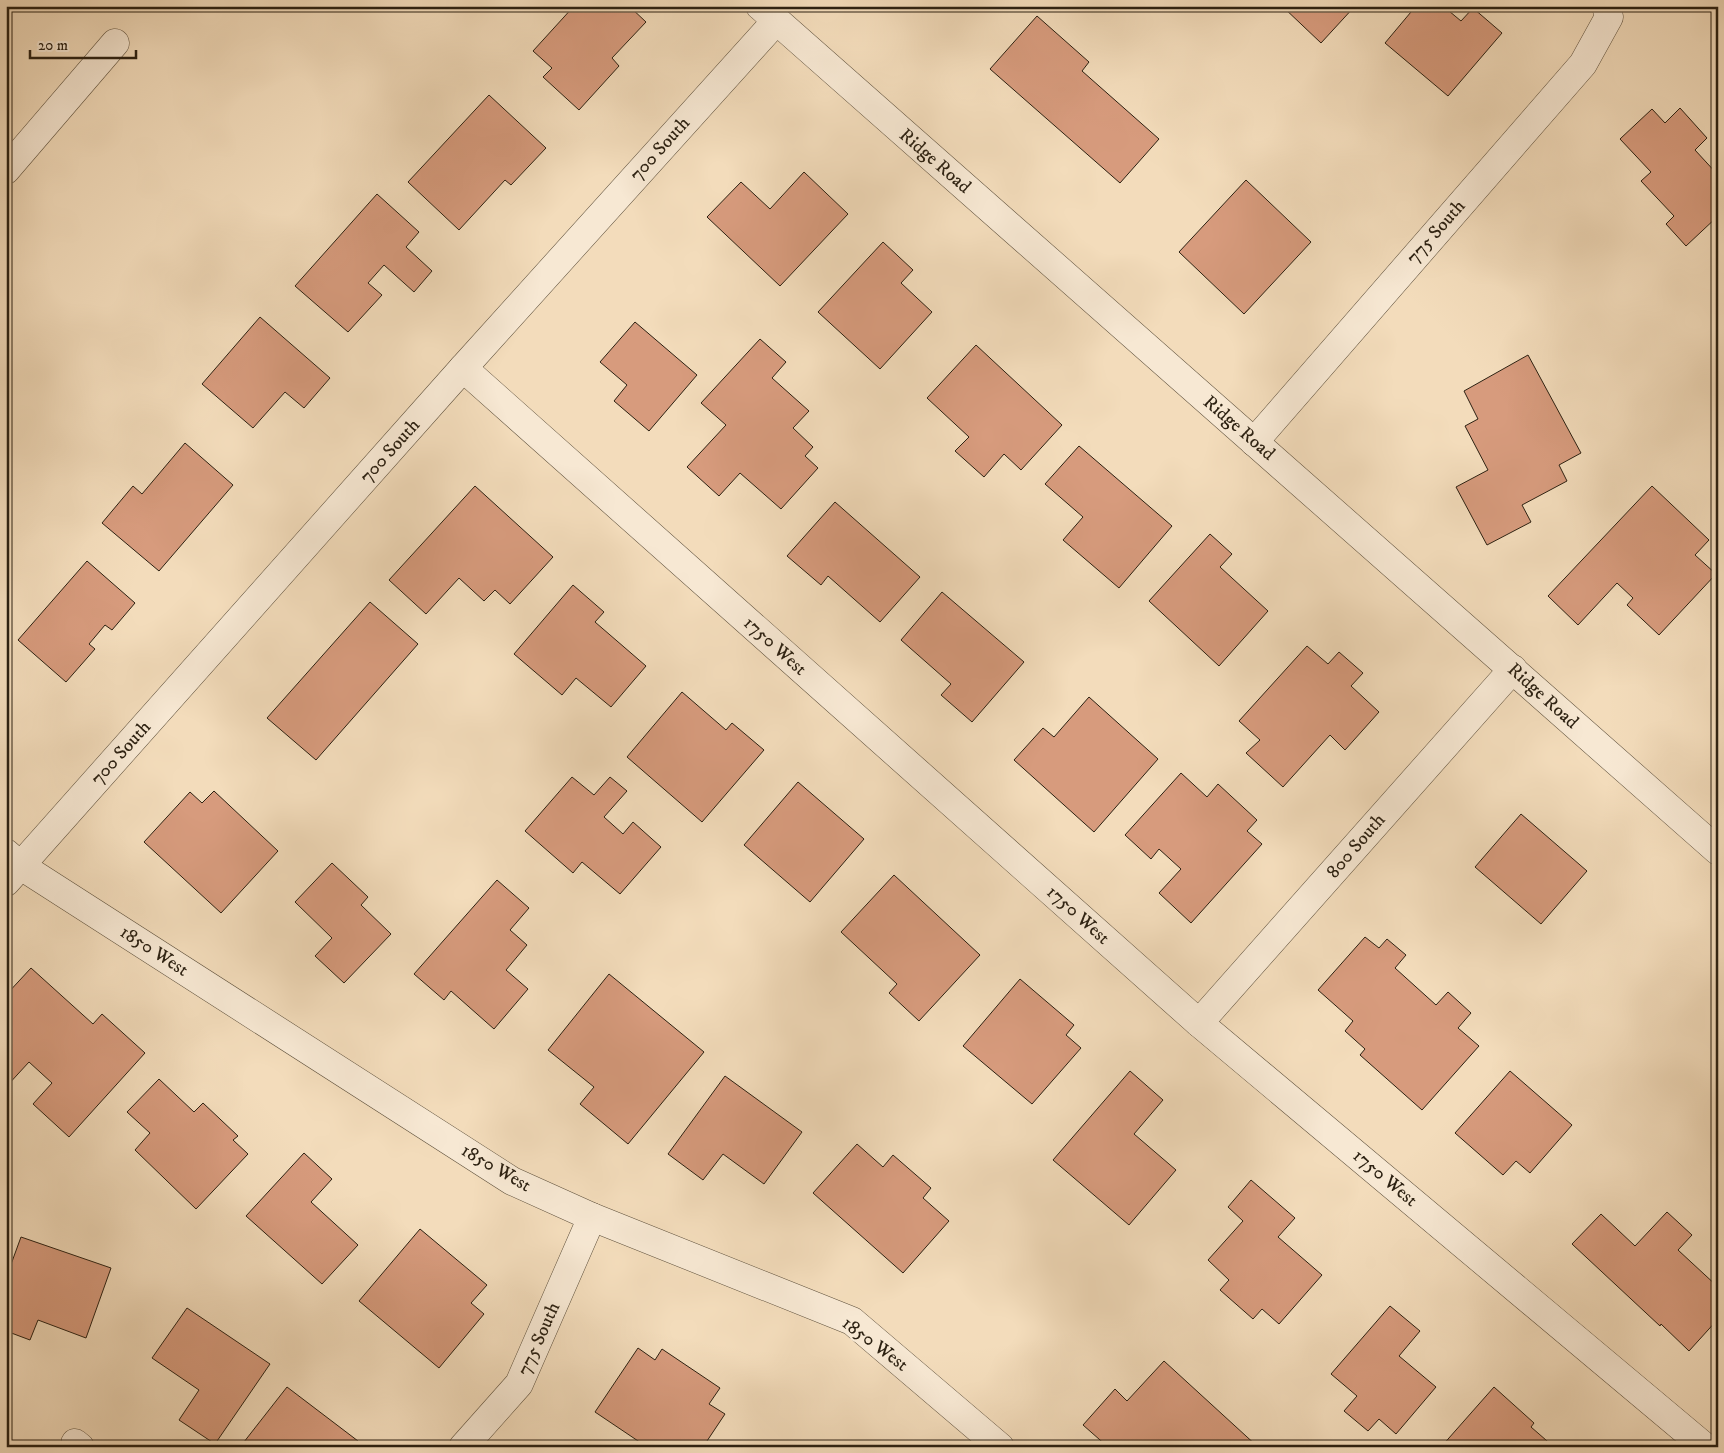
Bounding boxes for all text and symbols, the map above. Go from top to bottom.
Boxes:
scale bar [30,28,136,60]
text: 20 m [38,36,68,55]
street label: 700 South [625,112,695,186]
street label: Ridge Road [894,124,976,199]
street label: 775 South [1402,195,1470,269]
street label: Ridge Road [1198,391,1280,466]
street label: 700 South [355,414,425,488]
street label: 1750 West [739,612,811,680]
street label: Ridge Road [1503,658,1584,734]
street label: 700 South [86,716,156,790]
street label: 800 South [1322,809,1390,883]
street label: 1750 West [1042,881,1114,949]
street label: 1850 West [115,920,193,982]
street label: 1850 West [457,1139,535,1197]
street label: 1750 West [1348,1144,1422,1212]
street label: 775 South [513,1299,565,1379]
street label: 1850 West [837,1312,913,1376]

